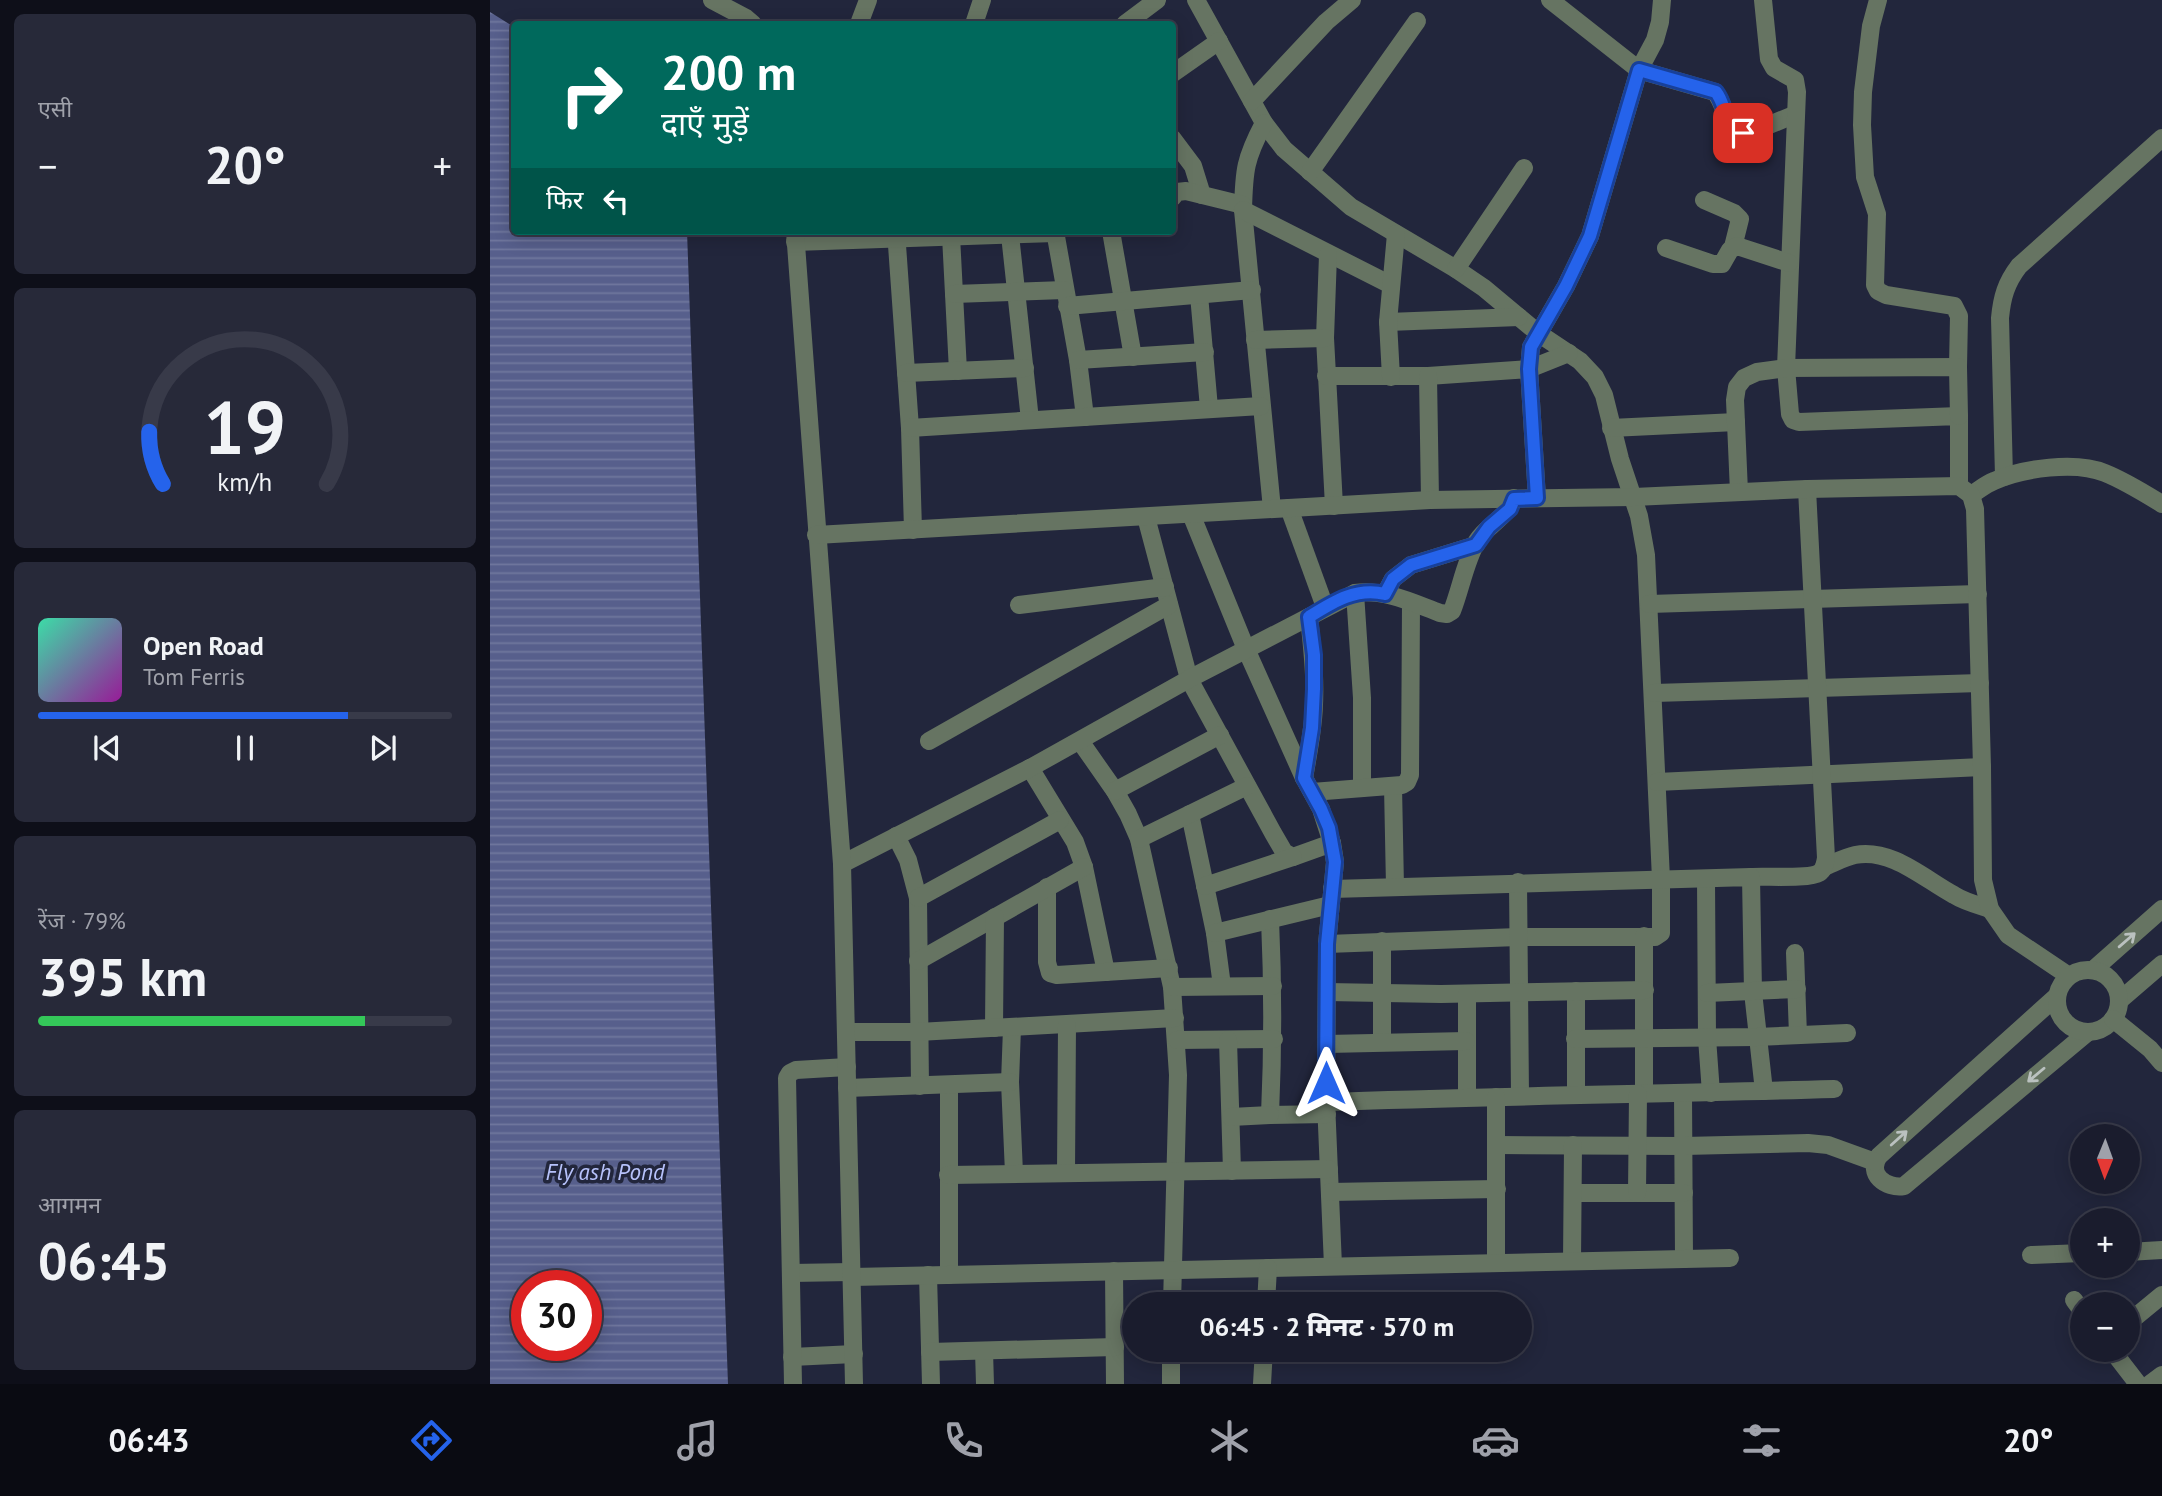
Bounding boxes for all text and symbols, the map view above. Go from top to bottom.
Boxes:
text: 200 m [661,40,796,104]
icon: right [546,49,637,140]
text: एसी [38,94,72,123]
text: दाएँ मुड़ें [661,102,749,144]
pin [1713,103,1773,163]
icon: arrive [1724,114,1762,152]
text: 20° [204,131,286,198]
text: − [38,141,57,190]
text: + [433,141,452,190]
icon: left [597,182,635,220]
text: फिर [546,183,583,216]
text: 19 [204,380,286,474]
text: km/h [218,466,272,498]
text: Open Road [143,629,264,662]
text: Tom Ferris [143,662,245,691]
icon: previous [88,729,126,767]
icon: pause [226,729,264,767]
icon: next [364,729,402,767]
text: रेंज · 79% [38,906,126,935]
one-way arrow [2118,932,2136,948]
text: 395 km [38,943,207,1010]
position arrow [1289,1046,1363,1120]
one-way arrow [2027,1068,2045,1083]
north arrow [2070,1124,2140,1194]
map controls [2070,1124,2140,1362]
one-way arrow [1890,1130,1908,1146]
water label: Fly ash Pond [545,1157,666,1186]
text: आगमन [38,1190,101,1219]
button: + [2070,1208,2140,1278]
text: 06:45 [38,1227,170,1294]
speed limit sign: 30 [511,1270,602,1361]
button: − [2070,1292,2140,1362]
text: 06:45 · 2 मिनट · 570 m [1200,1310,1454,1343]
icon: directions [407,1416,456,1465]
icon: music [673,1416,722,1465]
icon: phone [939,1416,988,1465]
icon: climate [1205,1416,1254,1465]
icon: car [1471,1416,1520,1465]
icon: filters [1737,1416,1786,1465]
text: 06:43 [109,1419,190,1461]
text: 20° [2003,1419,2053,1461]

